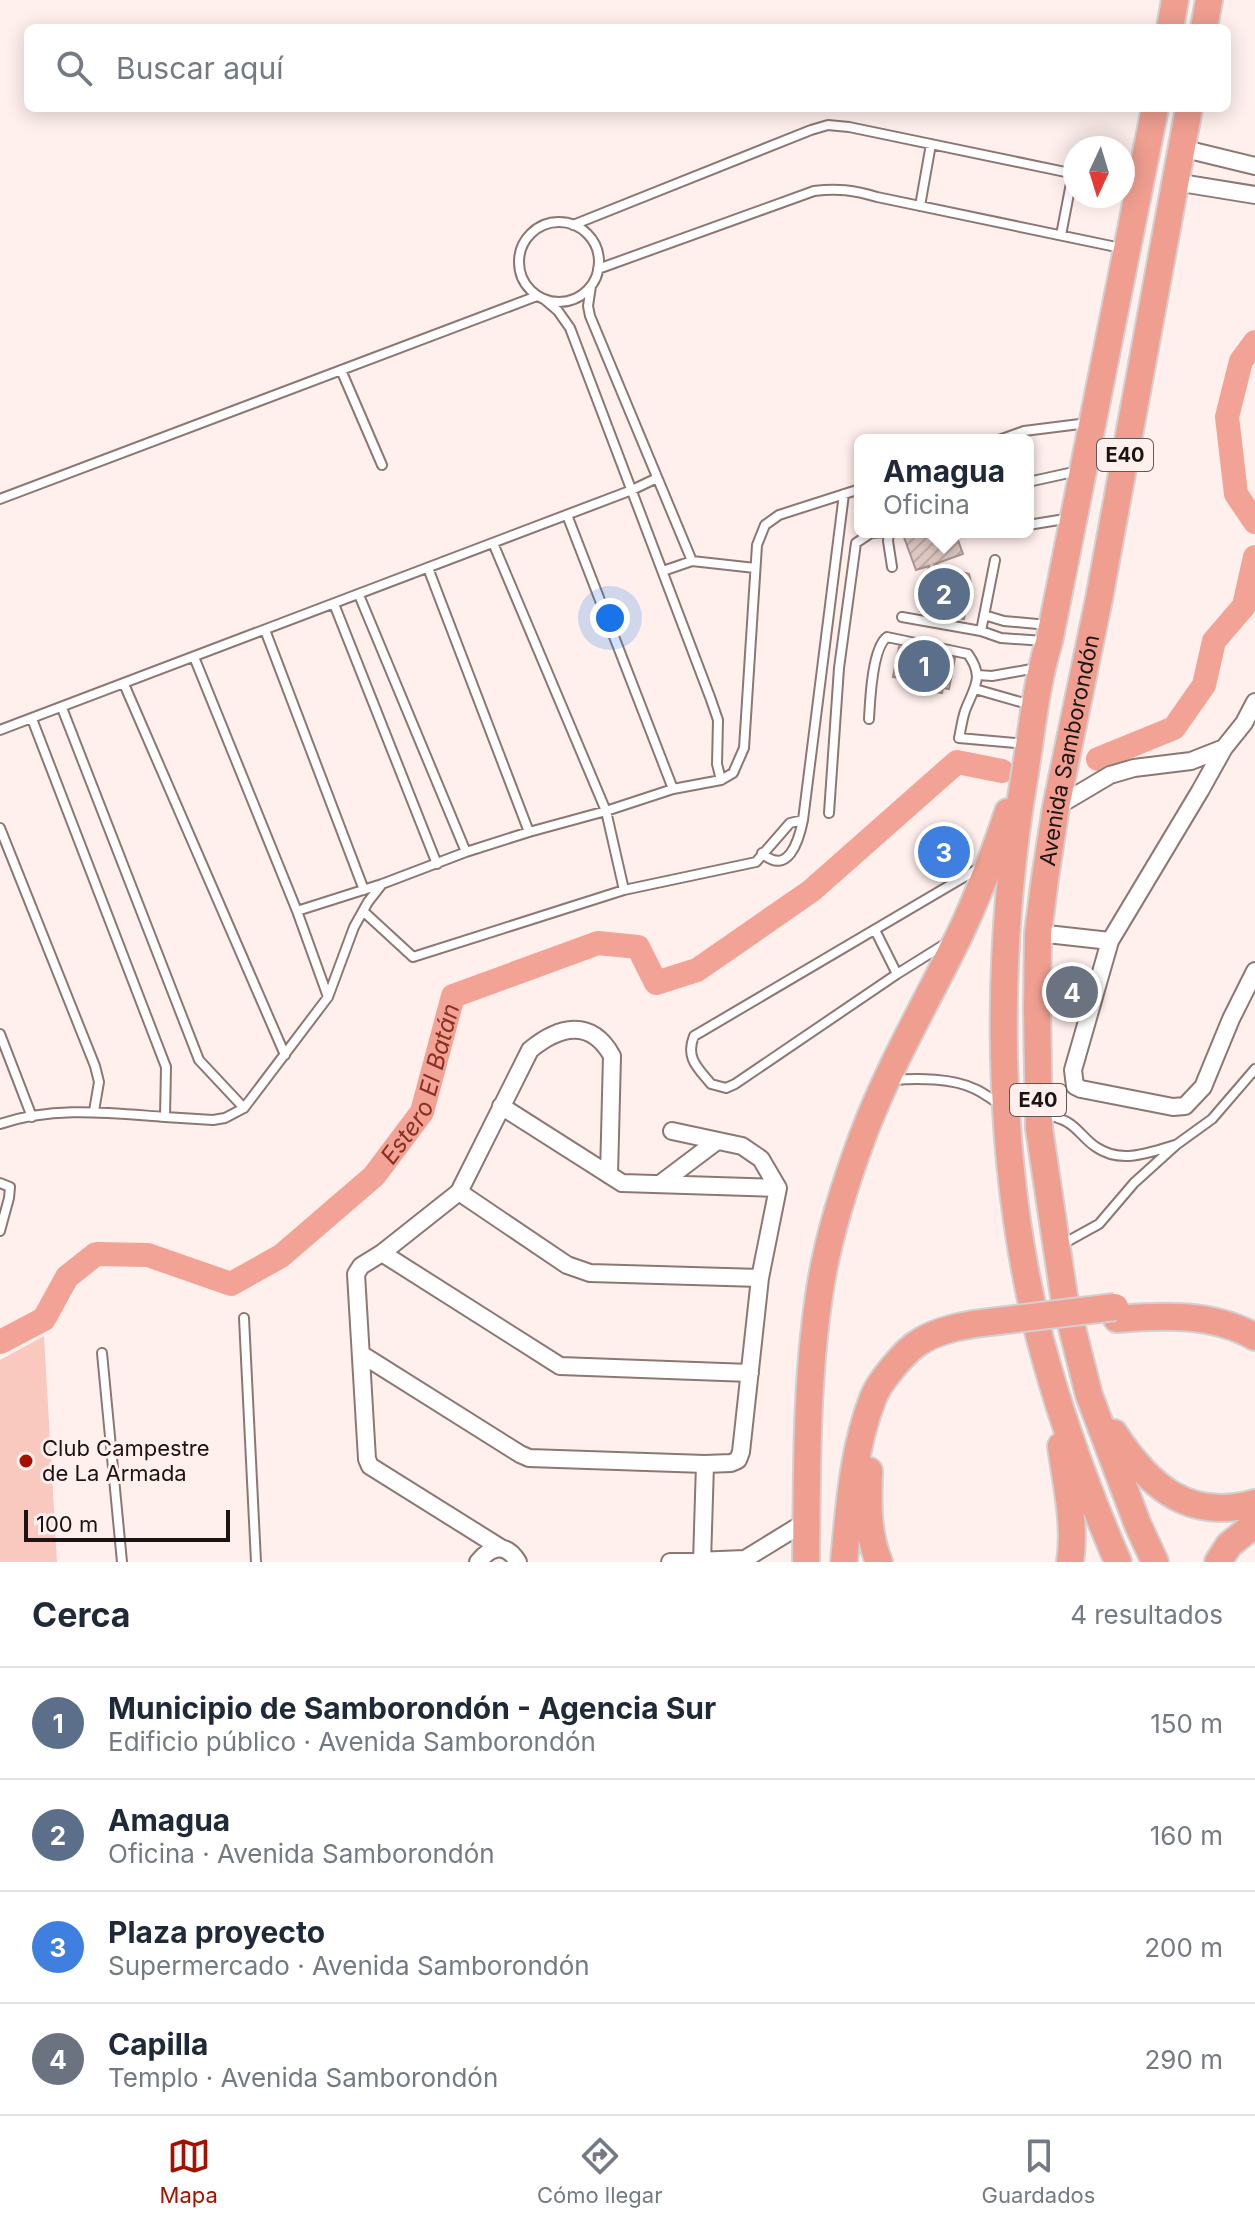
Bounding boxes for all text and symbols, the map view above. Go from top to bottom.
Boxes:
search box [24,24,1231,112]
icon: search [52,46,96,90]
text: Buscar aquí [116,50,283,86]
north arrow [1063,136,1135,208]
popup [854,434,1034,538]
road number: E40 [1097,439,1153,471]
text: Amagua [883,453,1005,489]
text: Oficina [883,489,970,520]
pin: 2 [918,564,970,624]
your location [590,598,630,638]
street label: Avenida Samborondón [1034,632,1104,868]
pin: 1 [898,636,950,696]
pin: 3 [918,822,970,882]
pin: 4 [1046,962,1098,1022]
water label: Estero El Batán [374,1000,465,1169]
road number: E40 [1010,1084,1066,1116]
place label: Club Campestre de La Armada [42,1435,210,1486]
marker: Club Campestre de La Armada [17,1452,35,1470]
scale bar [24,1506,230,1542]
text: 100 m [36,1511,98,1537]
text: Cerca [32,1594,131,1635]
text: 4 resultados [1070,1599,1223,1630]
text: Municipio de Samborondón - Agencia Sur [108,1690,716,1726]
text: 1 [52,1708,64,1739]
text: 150 m [1150,1708,1223,1739]
text: Edificio público · Avenida Samborondón [108,1726,596,1757]
text: Amagua [108,1802,230,1838]
text: 2 [50,1820,66,1851]
text: 160 m [1150,1820,1223,1851]
text: Oficina · Avenida Samborondón [108,1838,495,1869]
text: Plaza proyecto [108,1914,325,1950]
text: 3 [50,1932,66,1963]
text: 200 m [1144,1932,1223,1963]
text: Supermercado · Avenida Samborondón [108,1950,590,1981]
text: Capilla [108,2026,208,2062]
text: 4 [49,2044,67,2075]
text: 290 m [1145,2044,1223,2075]
text: Templo · Avenida Samborondón [108,2062,498,2093]
tab: Mapa [160,2134,218,2208]
tab: Cómo llegar [537,2134,662,2208]
tab: Guardados [982,2134,1095,2208]

